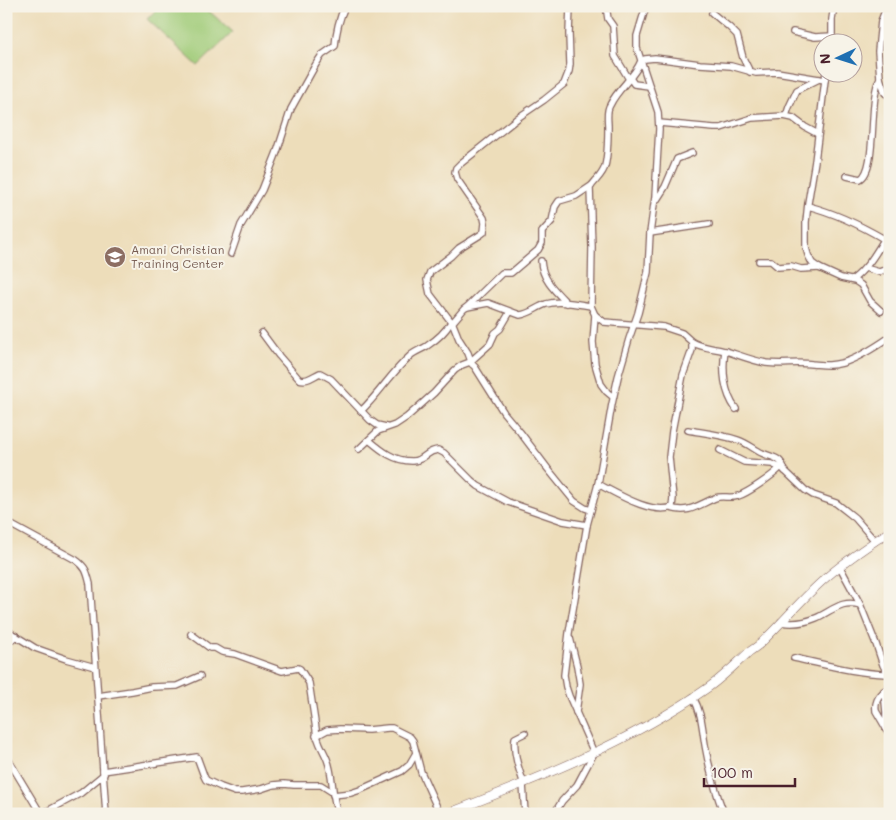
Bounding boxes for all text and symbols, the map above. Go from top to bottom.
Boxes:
north arrow [814,32,864,82]
text: N [815,53,834,65]
place label: Amani Christian Training Center [131,241,224,271]
school or university icon: Amani Christian Training Center [103,245,127,269]
scale bar [704,755,795,787]
text: 100 m [711,762,753,782]

